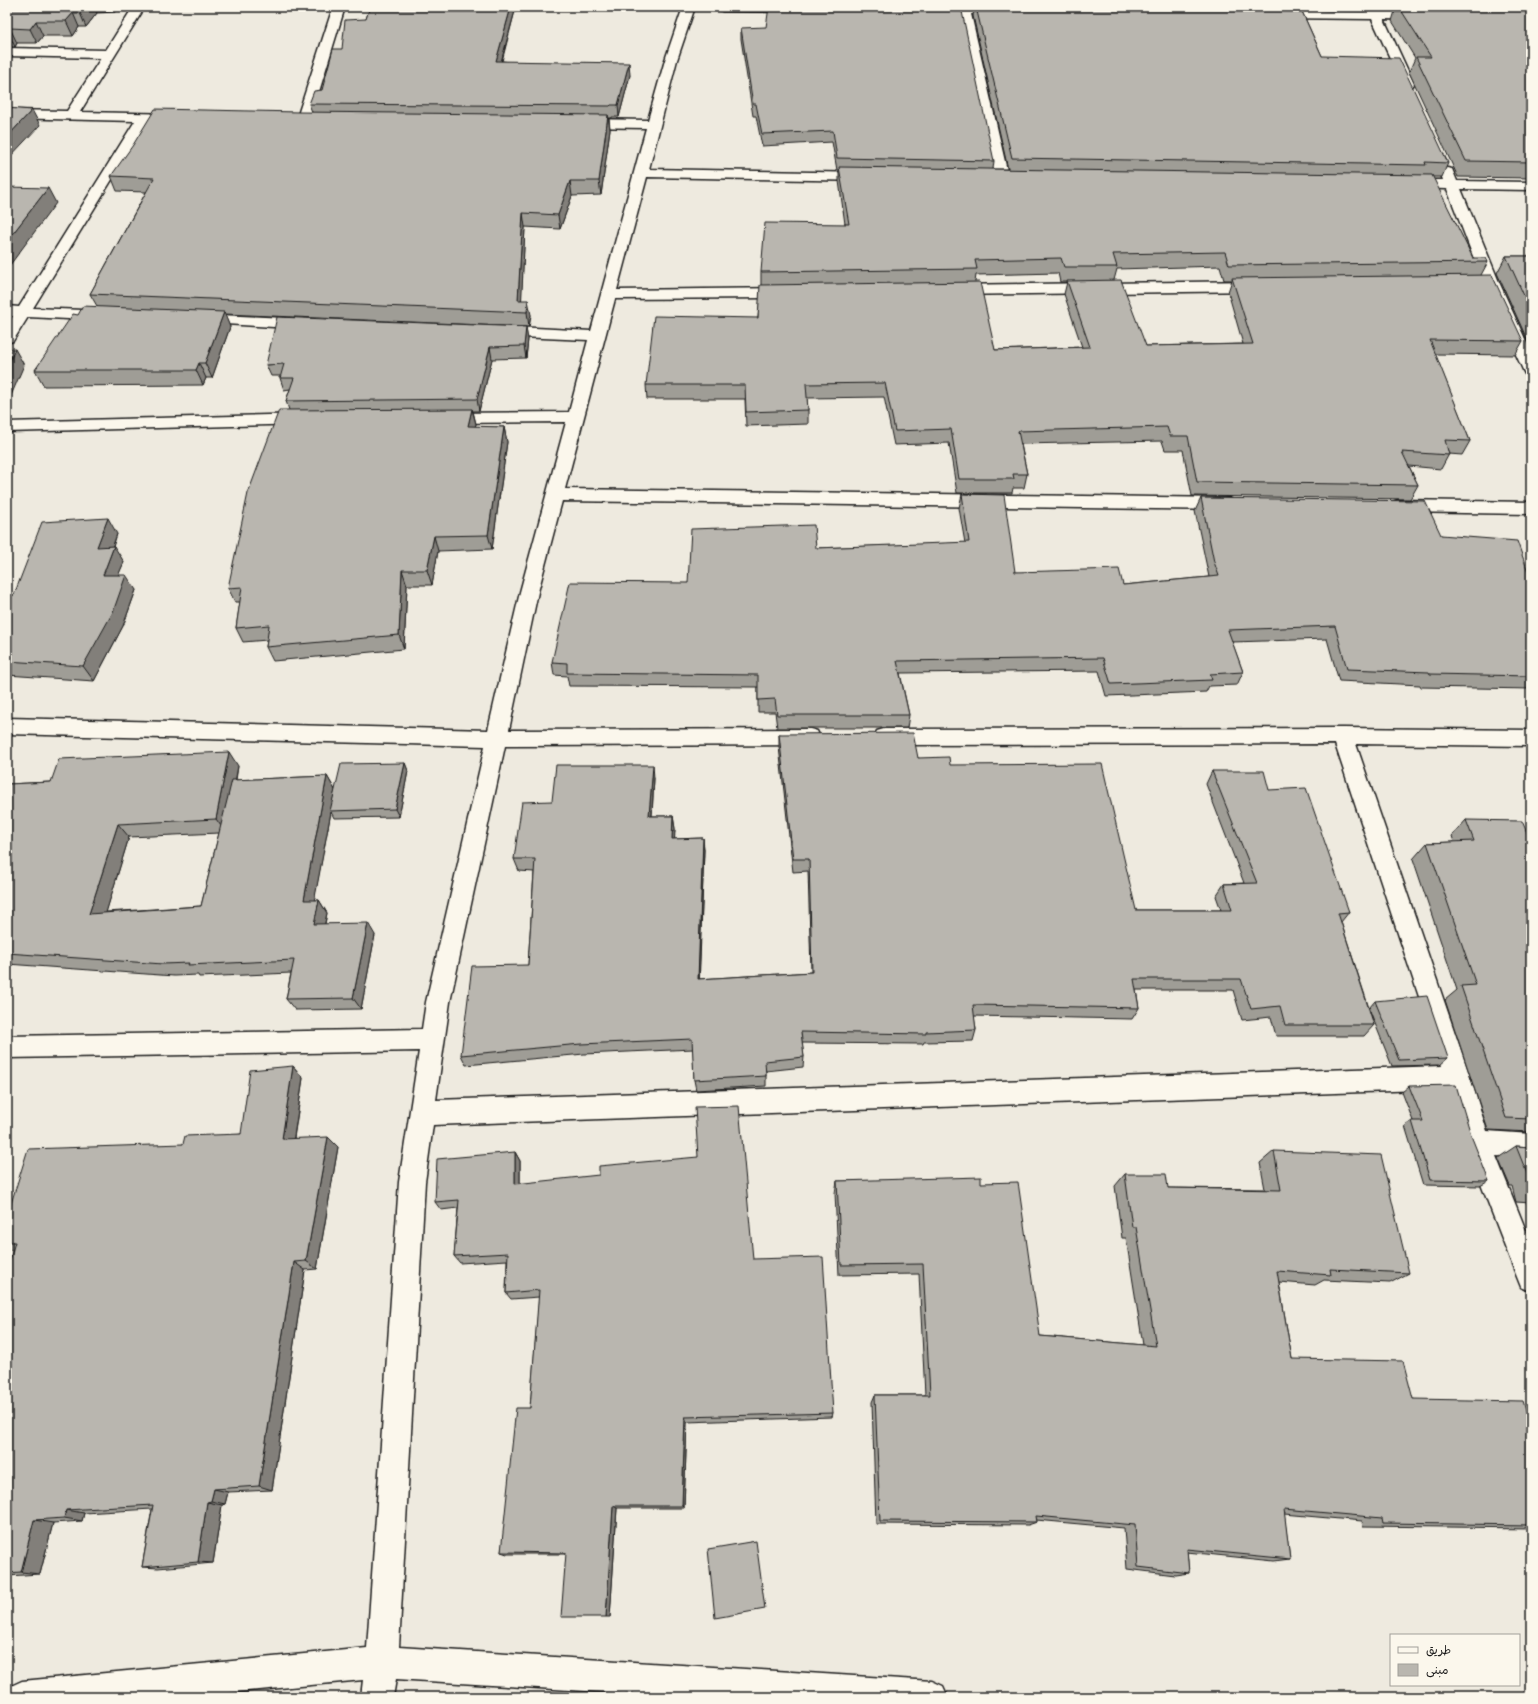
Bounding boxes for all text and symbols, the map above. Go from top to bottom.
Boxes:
legend [1390,1634,1520,1686]
text: طريق [1426,1643,1451,1658]
text: مبنى [1426,1663,1449,1678]

